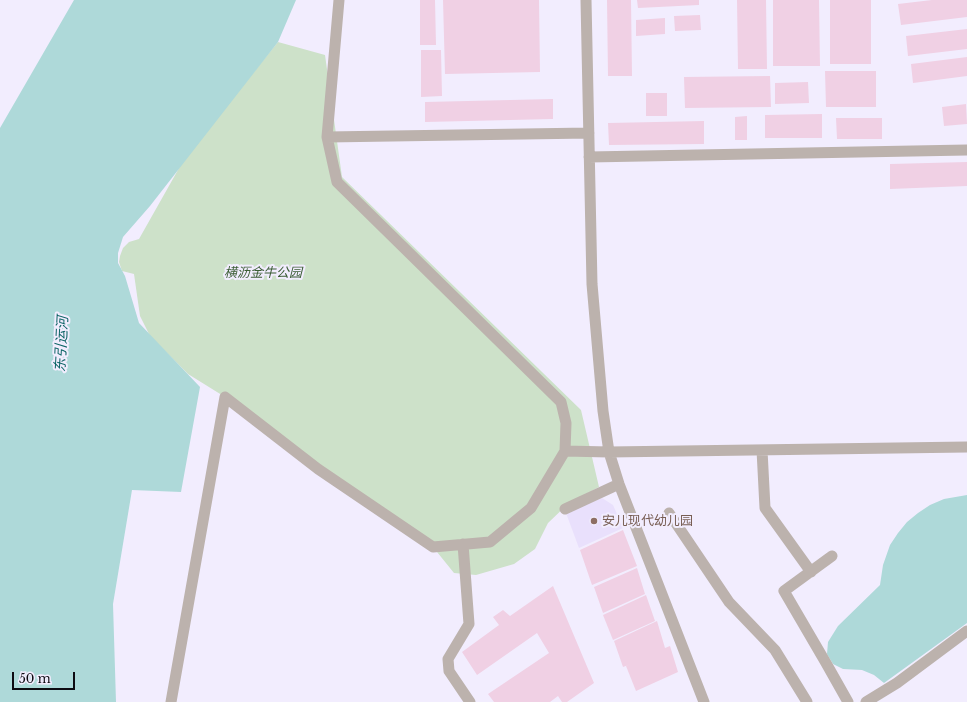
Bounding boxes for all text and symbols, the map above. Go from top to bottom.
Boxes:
park label: 横沥金牛公园 [224,265,302,281]
water label: 东引运河 [52,316,72,372]
place label: 安儿现代幼儿园 [602,513,693,529]
marker: 安儿现代幼儿园 [589,516,599,526]
scale bar [14,664,77,690]
text: 50 m [19,671,51,686]

